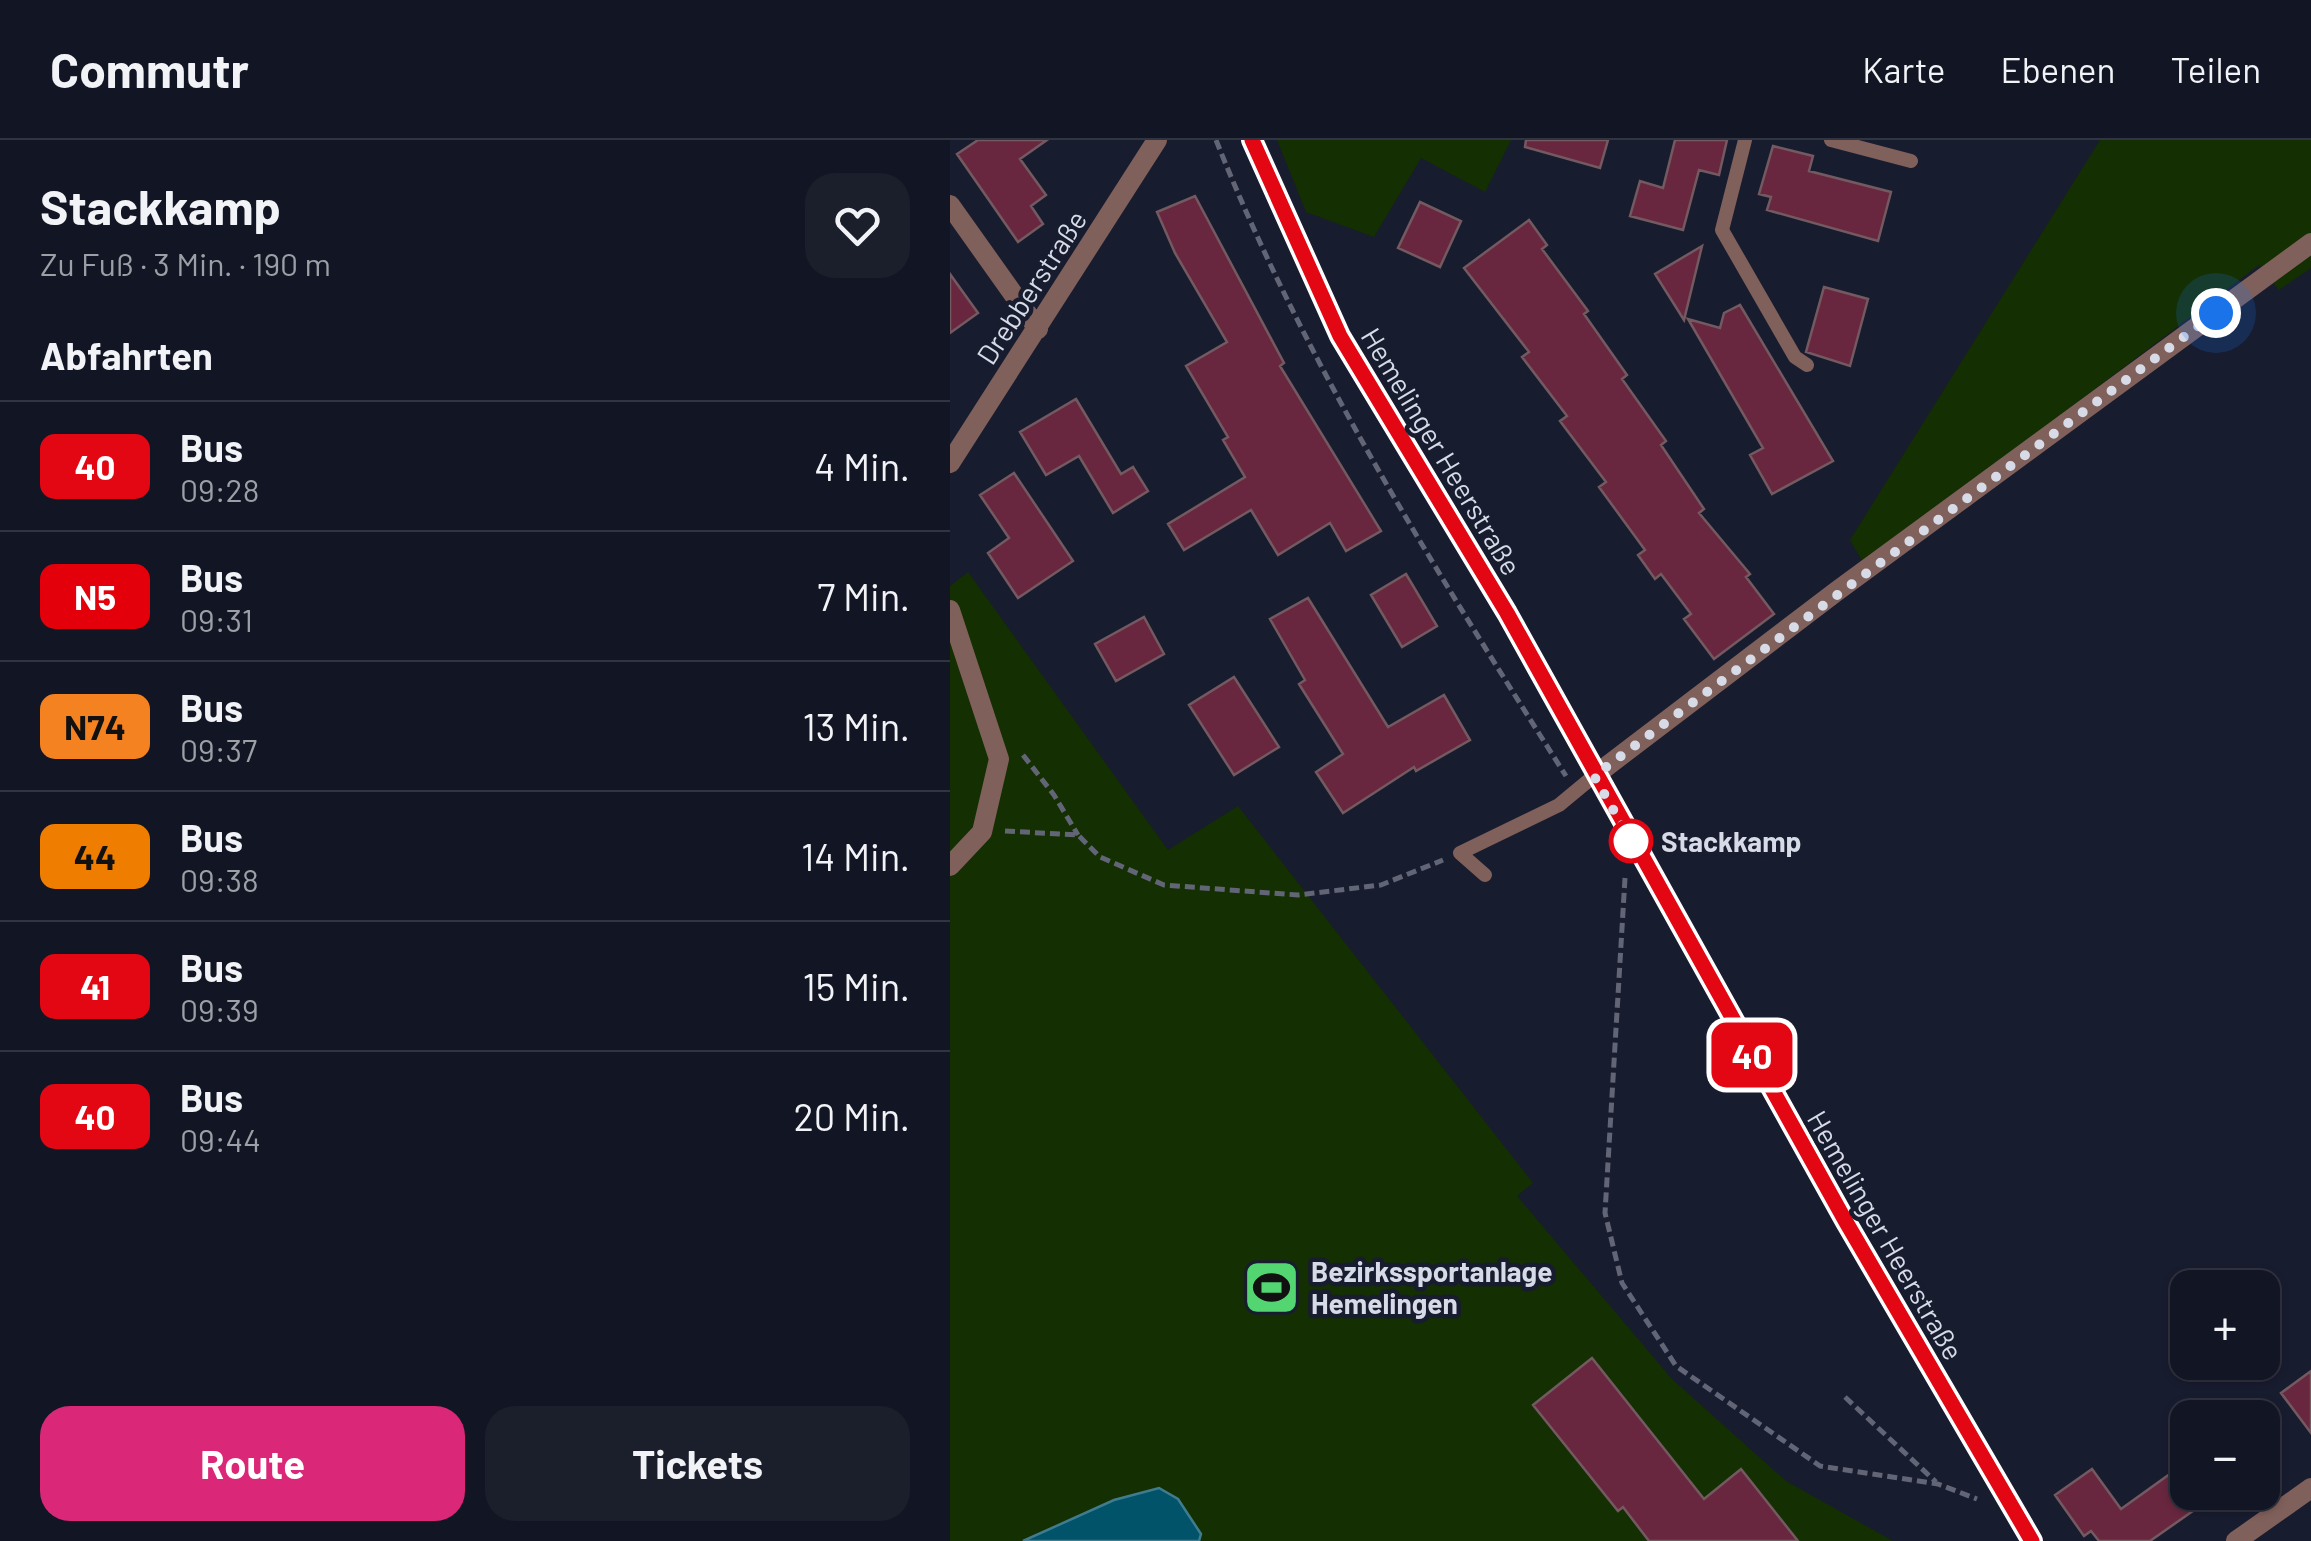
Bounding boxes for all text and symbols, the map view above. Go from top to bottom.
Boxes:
text: Commutr [50,40,249,98]
text: Karte [1862,48,1946,90]
text: Ebenen [2001,48,2115,90]
text: Teilen [2170,48,2261,90]
button: heart [805,173,910,278]
text: Stackkamp [40,177,281,235]
street label: Drebberstraße [969,204,1093,370]
text: Zu Fuß · 3 Min. · 190 m [40,244,331,282]
your location [2191,288,2241,338]
street label: Hemelinger Heerstraße [1355,321,1529,581]
text: Abfahrten [40,332,213,378]
text: Bus [180,424,243,470]
text: 4 Min. [814,443,910,489]
text: 40 [74,445,116,487]
text: 09:28 [180,470,259,508]
text: Bus [180,554,243,600]
text: 7 Min. [817,573,910,619]
text: N5 [74,575,116,617]
text: 09:31 [180,600,253,638]
text: Bus [180,684,243,730]
text: 13 Min. [802,703,910,749]
text: N74 [64,705,126,747]
text: 09:37 [180,730,257,768]
text: Bus [180,814,243,860]
marker: Stackkamp [1610,820,1652,862]
place label: Stackkamp [1661,824,1801,858]
text: 14 Min. [801,833,910,879]
text: 44 [74,835,116,877]
text: 09:38 [180,860,259,898]
text: Bus [180,944,243,990]
text: 15 Min. [802,963,910,1009]
text: 41 [80,965,110,1007]
text: 09:39 [180,990,259,1028]
line badge: 40 [1707,1022,1797,1088]
text: 40 [1731,1034,1773,1076]
text: Bus [180,1074,243,1120]
text: 20 Min. [793,1093,910,1139]
text: 40 [74,1095,116,1137]
street label: Hemelinger Heerstraße [1801,1104,1971,1366]
text: 09:44 [180,1120,261,1158]
place label: Bezirkssportanlage Hemelingen [1311,1254,1552,1320]
sports icon: Bezirkssportanlage Hemelingen [1242,1257,1302,1317]
map controls [2170,1270,2280,1510]
button: + [2170,1270,2280,1380]
button: − [2170,1400,2280,1510]
button: Route [40,1406,465,1521]
button: Tickets [485,1406,910,1521]

